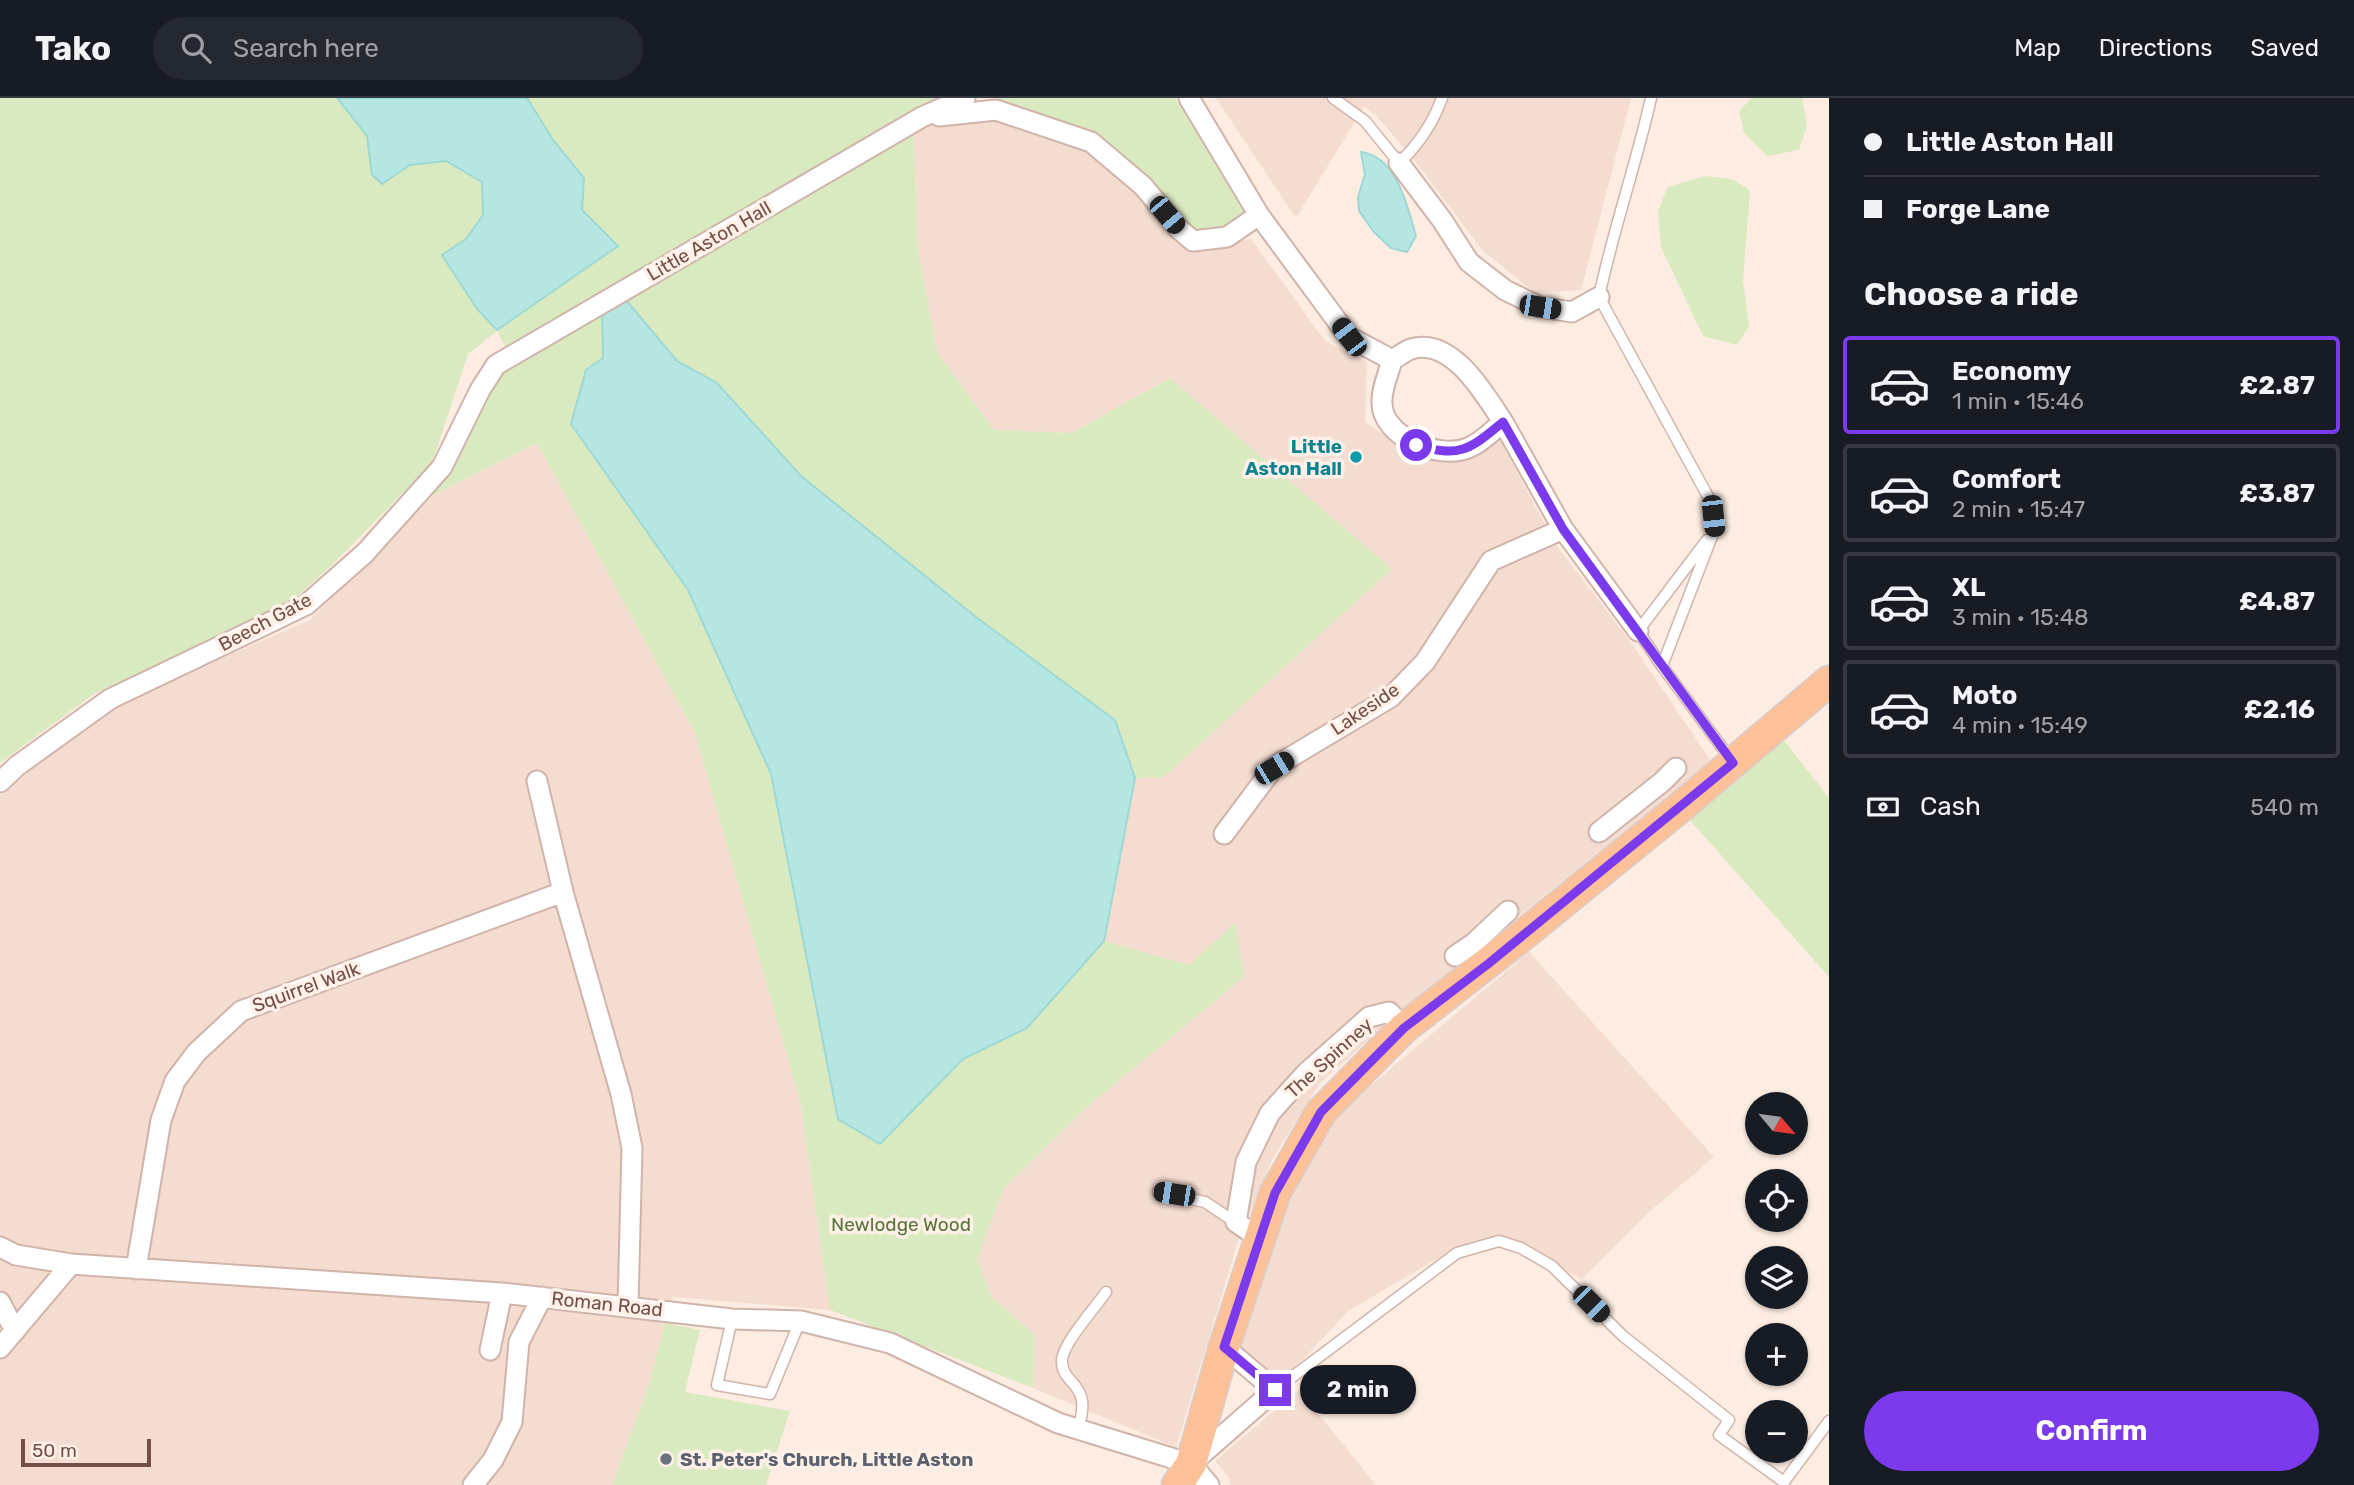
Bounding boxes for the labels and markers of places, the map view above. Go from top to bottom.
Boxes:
place label: Little Aston Hall [1245,435,1342,480]
marker: Little Aston Hall [1348,449,1364,465]
place label: St. Peter's Church, Little Aston [680,1448,973,1471]
marker: St. Peter's Church, Little Aston [658,1451,674,1467]

